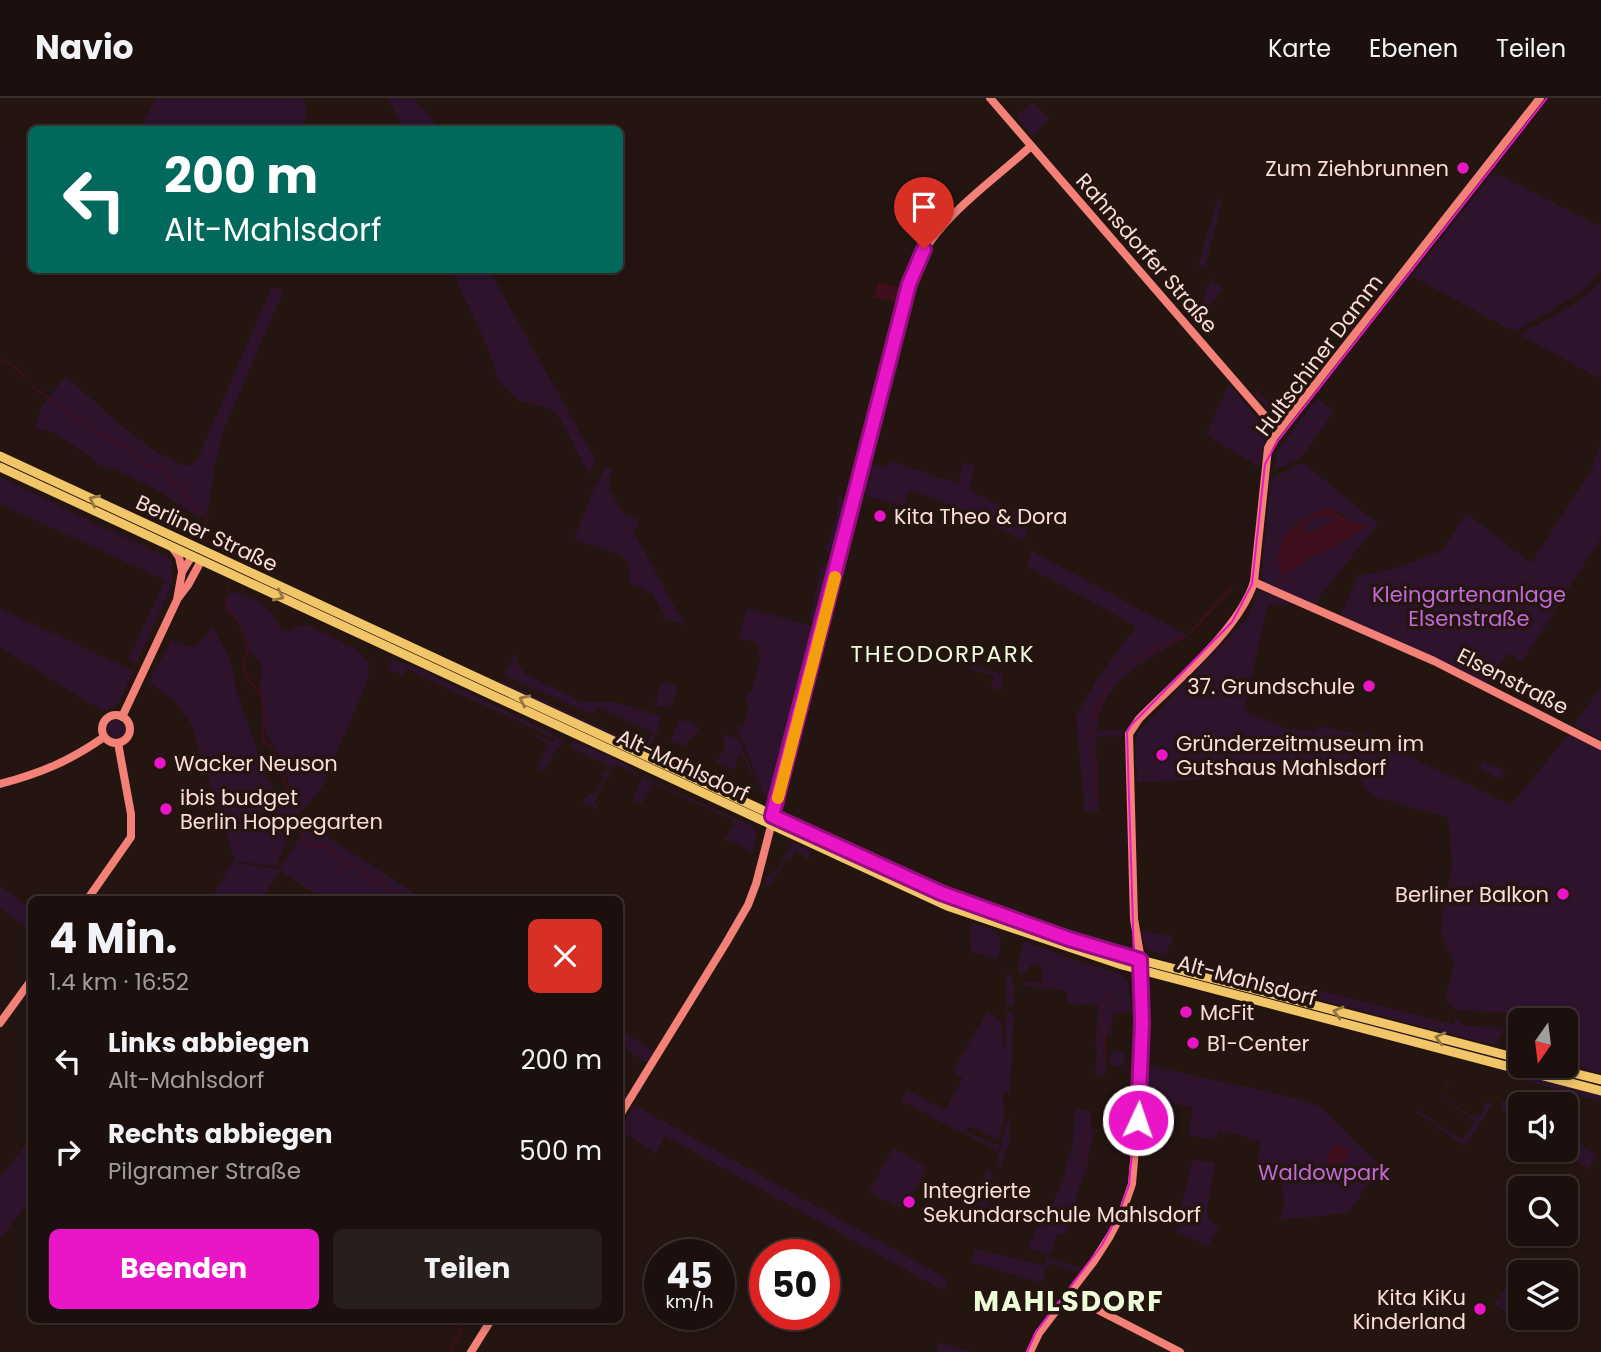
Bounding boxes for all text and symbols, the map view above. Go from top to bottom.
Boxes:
text: Navio [35,24,134,71]
text: Karte [1268,32,1331,65]
text: Ebenen [1369,32,1458,65]
text: Teilen [1496,32,1566,65]
text: 200 m [164,142,318,210]
icon: left [49,154,140,245]
place label: Zum Ziehbrunnen [1265,154,1449,183]
marker: Zum Ziehbrunnen [1455,160,1471,176]
street label: Rahnsdorfer Straße [1069,167,1225,339]
pin [894,177,954,249]
icon: arrive [905,188,943,226]
text: Alt-Mahlsdorf [164,207,382,252]
street label: Hultschiner Damm [1249,268,1389,442]
street label: Berliner Straße [131,487,283,579]
one-way arrow [89,494,102,508]
place label: Kita Theo & Dora [894,502,1068,531]
marker: Kita Theo & Dora [872,508,888,524]
park label: Kleingartenanlage Elsenstraße [1372,580,1566,633]
one-way arrow [272,588,284,602]
district label: THEODORPARK [850,638,1036,670]
street label: Elsenstraße [1452,641,1574,721]
place label: 37. Grundschule [1187,672,1355,701]
marker: 37. Grundschule [1361,678,1377,694]
one-way arrow [519,694,531,708]
street label: Alt-Mahlsdorf [612,722,754,808]
place label: Gründerzeitmuseum im Gutshaus Mahlsdorf [1176,729,1424,782]
marker: Gründerzeitmuseum im Gutshaus Mahlsdorf [1154,747,1170,763]
place label: Wacker Neuson [174,749,338,778]
marker: Wacker Neuson [152,755,168,771]
place label: ibis budget Berlin Hoppegarten [180,783,383,836]
marker: ibis budget Berlin Hoppegarten [158,801,174,817]
place label: Berliner Balkon [1395,880,1549,909]
marker: Berliner Balkon [1555,886,1571,902]
text: 4 Min. [49,909,177,968]
button: close [528,919,602,993]
street label: Alt-Mahlsdorf [1174,948,1320,1013]
text: 1.4 km · 16:52 [49,966,189,998]
place label: McFit [1200,998,1254,1027]
marker: McFit [1178,1004,1194,1020]
one-way arrow [1332,1006,1344,1020]
north arrow [1508,1008,1578,1078]
map controls [1508,1008,1578,1330]
text: Links abbiegen [108,1025,310,1061]
place label: B1-Center [1207,1029,1309,1058]
one-way arrow [1434,1032,1446,1046]
marker: B1-Center [1185,1035,1201,1051]
icon: left [49,1042,87,1080]
text: 200 m [521,1042,602,1078]
text: Alt-Mahlsdorf [108,1064,264,1096]
position arrow [1101,1083,1175,1157]
button: sound [1508,1092,1578,1162]
text: Rechts abbiegen [108,1116,333,1152]
icon: right [49,1133,87,1171]
text: 500 m [519,1133,602,1169]
text: Pilgramer Straße [108,1155,301,1187]
park label: Waldowpark [1258,1158,1390,1187]
place label: Integrierte Sekundarschule Mahlsdorf [923,1176,1201,1229]
button: search [1508,1176,1578,1246]
marker: Integrierte Sekundarschule Mahlsdorf [901,1194,917,1210]
button: Beenden [49,1229,319,1309]
button: Teilen [333,1229,602,1309]
speed limit sign: 50 [749,1239,840,1330]
text: 45 [666,1251,713,1300]
button: layers [1508,1260,1578,1330]
district label: MAHLSDORF [973,1282,1165,1321]
place label: Kita KiKu Kinderland [1353,1283,1466,1336]
text: km/h [666,1289,713,1314]
marker: Kita KiKu Kinderland [1472,1301,1488,1317]

